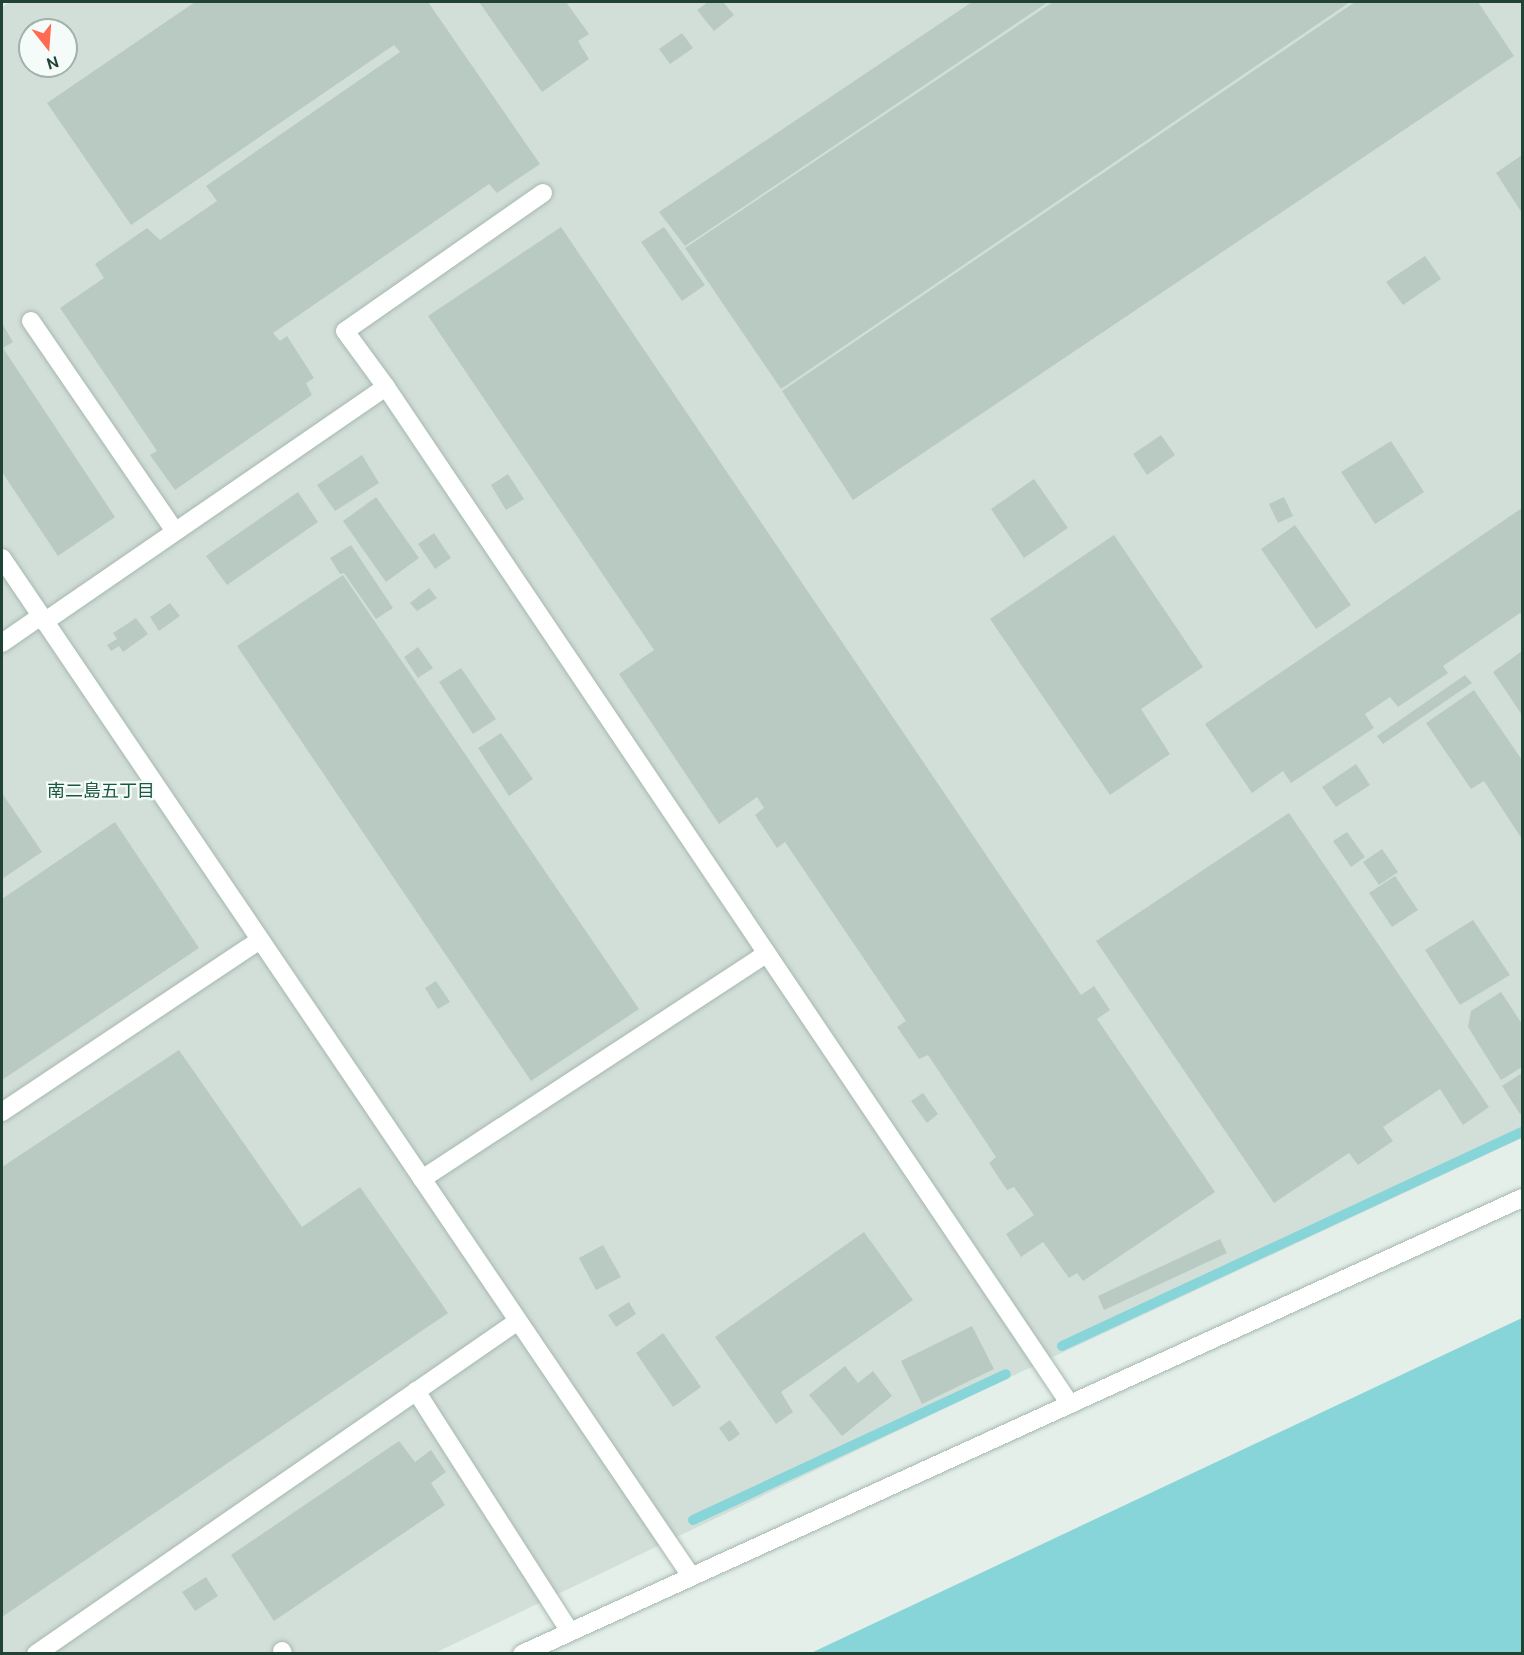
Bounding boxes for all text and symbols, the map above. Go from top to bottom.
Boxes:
north arrow [18,18,78,78]
text: N [44,53,61,74]
district label: 南二島五丁目 [47,779,155,801]

